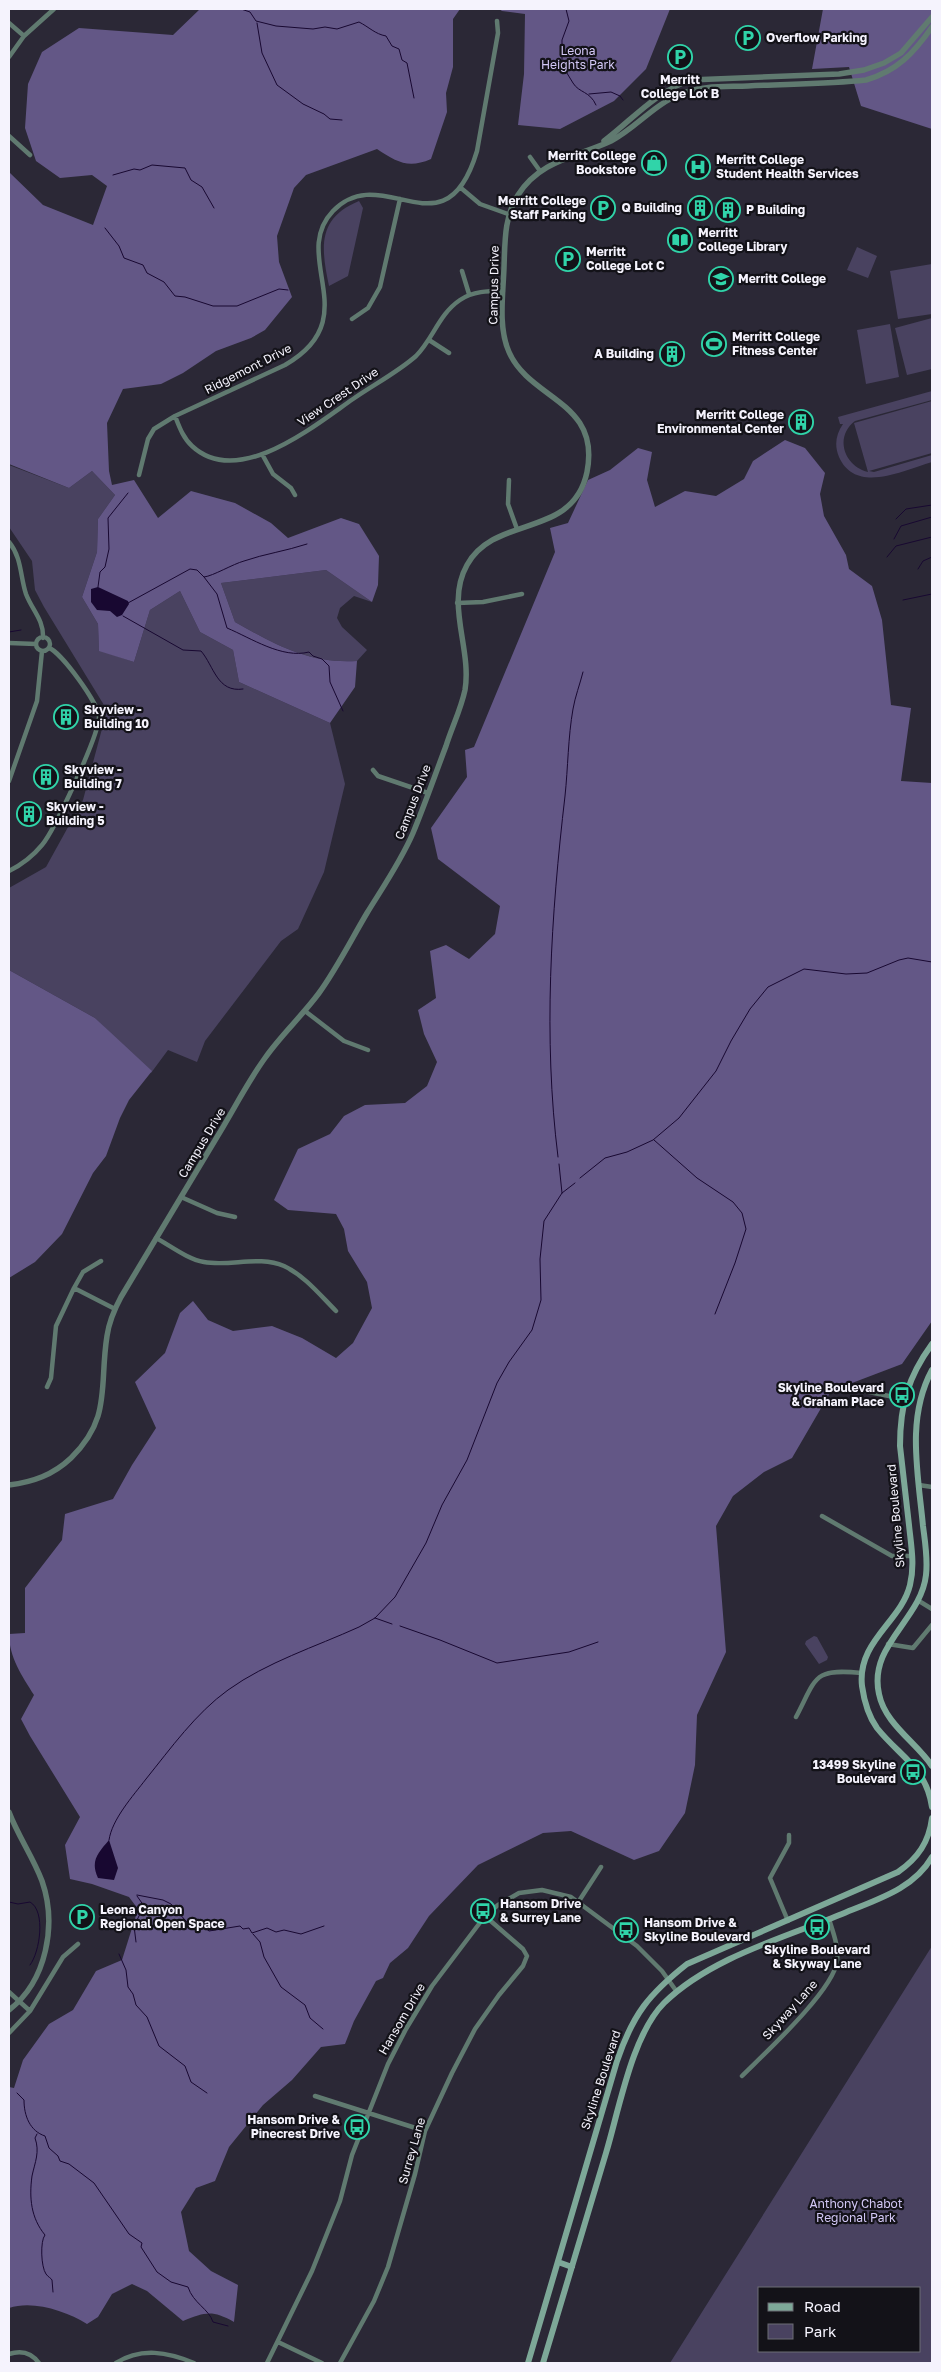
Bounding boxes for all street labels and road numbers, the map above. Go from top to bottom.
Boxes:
street label: Campus Drive [485,245,502,325]
street label: Ridgemont Drive [202,340,294,397]
street label: View Crest Drive [294,364,381,429]
street label: Campus Drive [391,762,434,842]
street label: Campus Drive [175,1105,228,1181]
street label: Skyline Boulevard [884,1464,907,1568]
street label: Skyway Lane [759,1977,820,2043]
street label: Hansom Drive [375,1980,428,2057]
street label: Skyline Boulevard [577,2028,624,2131]
street label: Surrey Lane [395,2116,428,2186]

